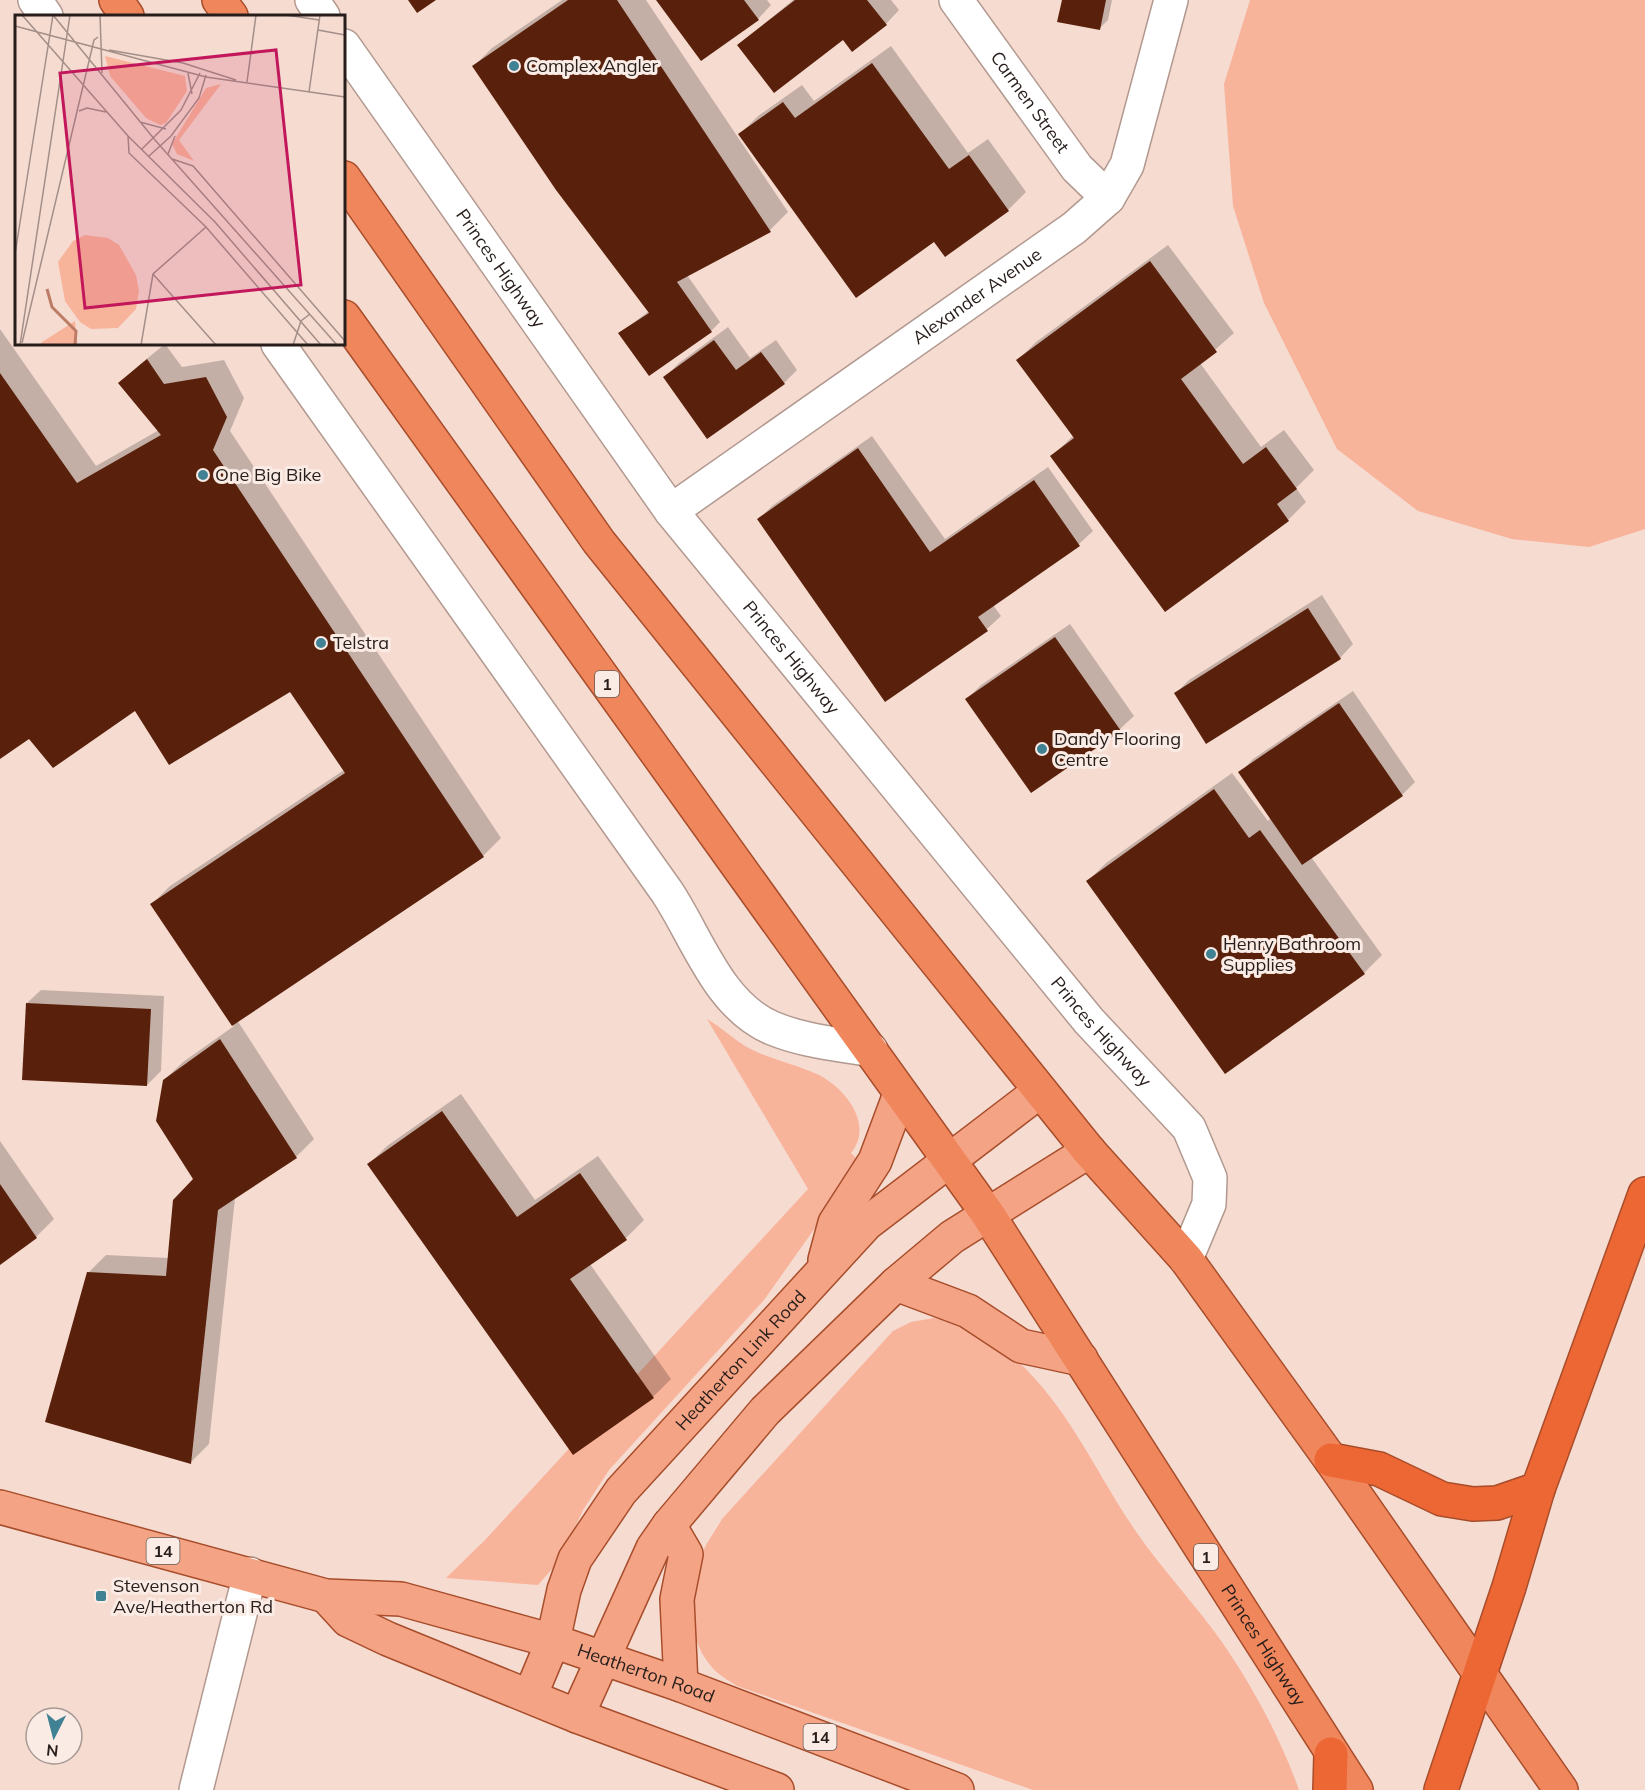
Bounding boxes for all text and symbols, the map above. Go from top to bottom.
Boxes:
inset map [15,15,345,345]
street label: Carmen Street [986,47,1074,157]
place label: Complex Angler [526,54,659,77]
marker: Complex Angler [507,59,521,73]
street label: Princes Highway [451,204,551,333]
street label: Alexander Avenue [908,242,1046,349]
place label: One Big Bike [215,463,321,486]
marker: One Big Bike [196,468,210,482]
street label: Princes Highway [738,596,845,719]
place label: Telstra [333,631,389,654]
marker: Telstra [314,636,328,650]
road number: 1 [595,671,619,697]
place label: Dandy Flooring Centre [1054,727,1181,771]
marker: Dandy Flooring Centre [1035,742,1049,756]
place label: Henry Bathroom Supplies [1223,932,1361,976]
marker: Henry Bathroom Supplies [1204,947,1218,961]
street label: Princes Highway [1046,972,1157,1092]
street label: Heatherton Link Road [670,1285,811,1435]
road number: 14 [146,1538,180,1564]
road number: 1 [1194,1544,1218,1570]
place label: Stevenson Ave/Heatherton Rd [113,1574,273,1618]
street label: Princes Highway [1216,1580,1312,1711]
marker: Stevenson Ave/Heatherton Rd [94,1589,108,1603]
street label: Heatherton Road [574,1638,718,1708]
north arrow [24,1706,84,1766]
road number: 14 [804,1724,836,1750]
text: N [45,1740,59,1761]

